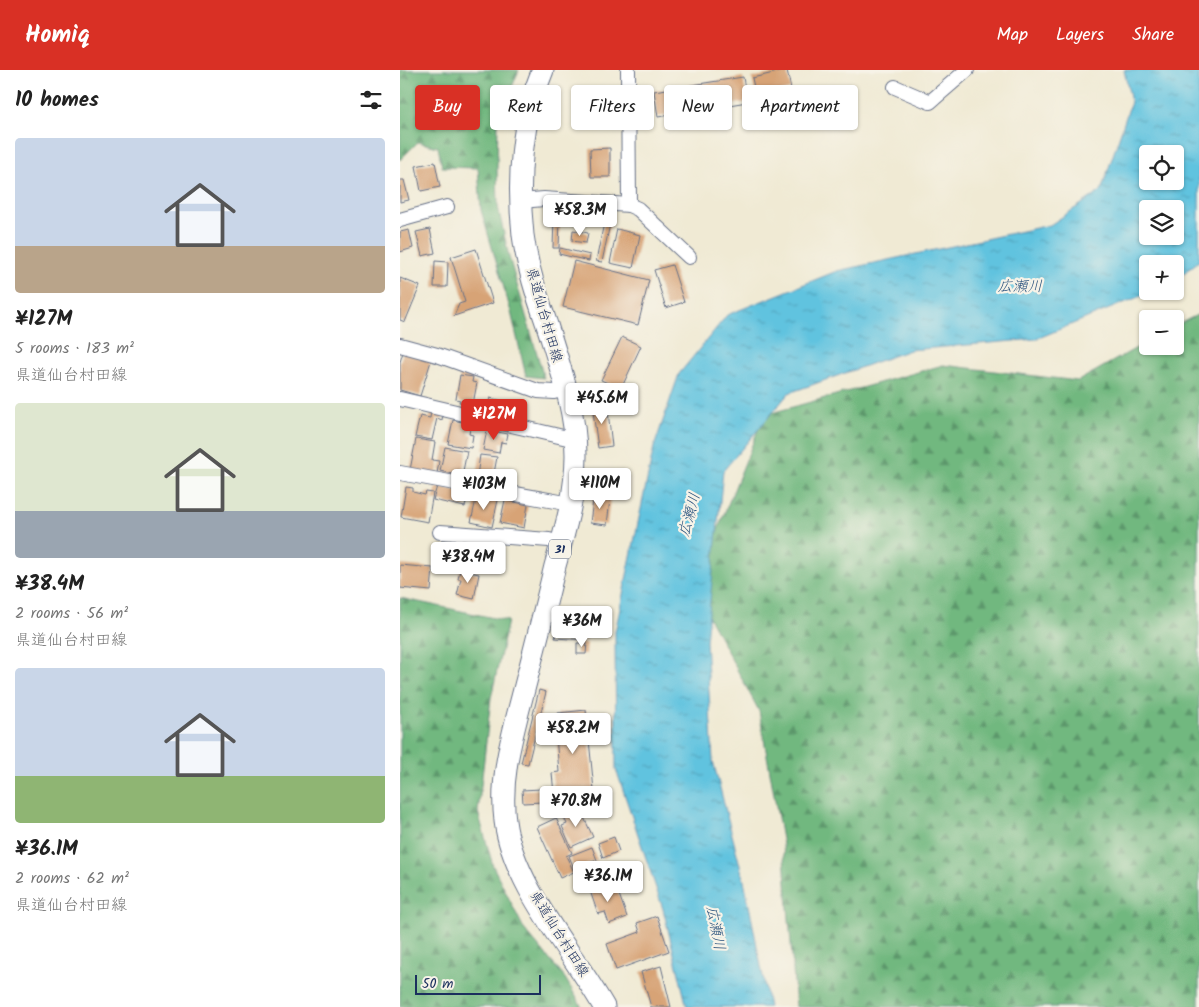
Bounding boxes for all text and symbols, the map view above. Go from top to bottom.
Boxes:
text: Homiq [25,16,90,55]
text: Map [997,21,1028,50]
text: Layers [1056,21,1104,50]
text: Share [1132,21,1174,50]
text: 10 homes [15,84,99,117]
chip: Buy [415,85,480,130]
chip: Rent [490,85,561,130]
chip: Filters [571,85,654,130]
chip: New [664,85,732,130]
chip: Apartment [742,85,858,130]
icon: filters [357,86,385,114]
map controls [1139,145,1184,355]
button: locate [1139,145,1184,190]
icon: home [155,170,245,260]
pin: ¥58.3M [539,194,621,237]
text: ¥58.3M [554,198,606,223]
button: layers [1139,200,1184,245]
button: + [1139,255,1184,300]
street label: 県道仙台村田線 [520,265,568,365]
water label: 広瀬川 [997,275,1043,299]
text: ¥127M [15,303,72,336]
button: − [1139,310,1184,355]
text: 5 rooms · 183 m² [15,336,134,361]
text: 県道仙台村田線 [15,363,127,388]
pin: ¥45.6M [561,382,643,425]
text: ¥45.6M [576,386,628,411]
pin: ¥127M [459,398,529,441]
text: ¥127M [472,402,516,427]
icon: home [155,435,245,525]
pin: ¥103M [449,468,519,511]
pin: ¥110M [565,468,635,510]
text: ¥110M [580,471,620,496]
text: ¥103M [462,472,506,497]
water label: 広瀬川 [673,490,707,540]
road number: 31 [549,539,571,558]
pin: ¥38.4M [427,542,509,584]
text: ¥38.4M [442,545,494,570]
text: ¥38.4M [15,568,84,601]
text: 2 rooms · 56 m² [15,601,128,626]
pin: ¥36M [552,606,612,648]
text: ¥36M [562,609,602,634]
text: 県道仙台村田線 [15,628,127,653]
icon: home [155,700,245,790]
pin: ¥58.2M [532,712,614,755]
text: ¥58.2M [547,716,599,741]
pin: ¥70.8M [535,786,617,828]
text: ¥70.8M [551,789,601,814]
text: ¥36.1M [15,833,78,866]
pin: ¥36.1M [567,860,649,903]
text: ¥36.1M [584,864,632,889]
text: 2 rooms · 62 m² [15,866,129,891]
street label: 県道仙台村田線 [524,887,594,981]
text: 県道仙台村田線 [15,893,127,918]
water label: 広瀬川 [699,904,731,952]
scale bar [415,972,541,995]
text: 50 m [422,973,453,995]

